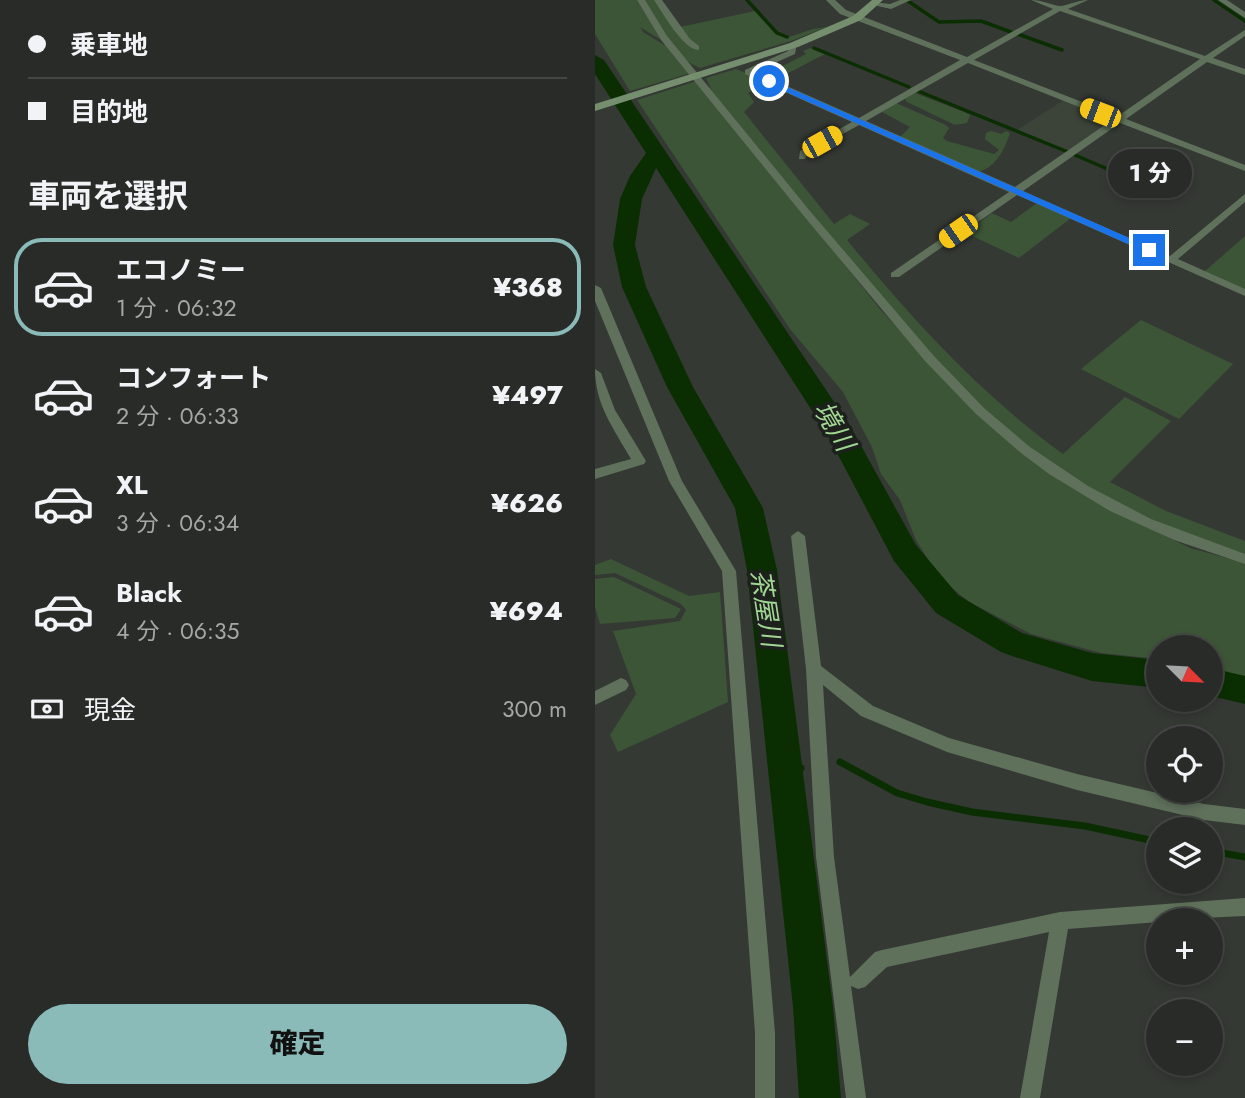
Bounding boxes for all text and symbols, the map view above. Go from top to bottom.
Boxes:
text: 乗車地 [70,26,148,64]
route start [753,65,785,97]
text: 目的地 [70,93,148,131]
car [1077,96,1124,130]
car [799,123,846,161]
callout: 1 分 [1107,148,1191,198]
text: 1 分 [1129,156,1171,190]
text: 車両を選択 [28,173,188,219]
car [935,210,982,252]
route end [1133,234,1165,266]
text: エコノミー [116,251,246,289]
icon: car [32,256,95,319]
text: ¥368 [493,268,563,306]
text: 1 分 · 06:32 [116,291,237,325]
text: コンフォート [116,359,271,397]
icon: car [32,364,95,427]
text: ¥497 [492,376,563,414]
water label: 境川 [804,394,865,461]
text: 2 分 · 06:33 [116,399,239,433]
text: XL [116,466,148,504]
icon: car [32,472,95,535]
text: ¥626 [491,484,563,522]
text: 3 分 · 06:34 [116,506,239,540]
water label: 茶屋川 [741,567,791,652]
text: Black [116,574,182,612]
icon: car [32,580,95,643]
text: ¥694 [490,592,563,630]
text: 4 分 · 06:35 [116,614,240,648]
north arrow [1146,635,1223,712]
map controls [1146,635,1223,1076]
icon: cash [28,690,66,728]
text: 現金 [84,691,136,729]
text: 300 m [502,692,567,726]
button: locate [1146,726,1223,803]
button: layers [1146,817,1223,894]
button: + [1146,908,1223,985]
button: − [1146,999,1223,1076]
button: 確定 [28,1004,567,1084]

